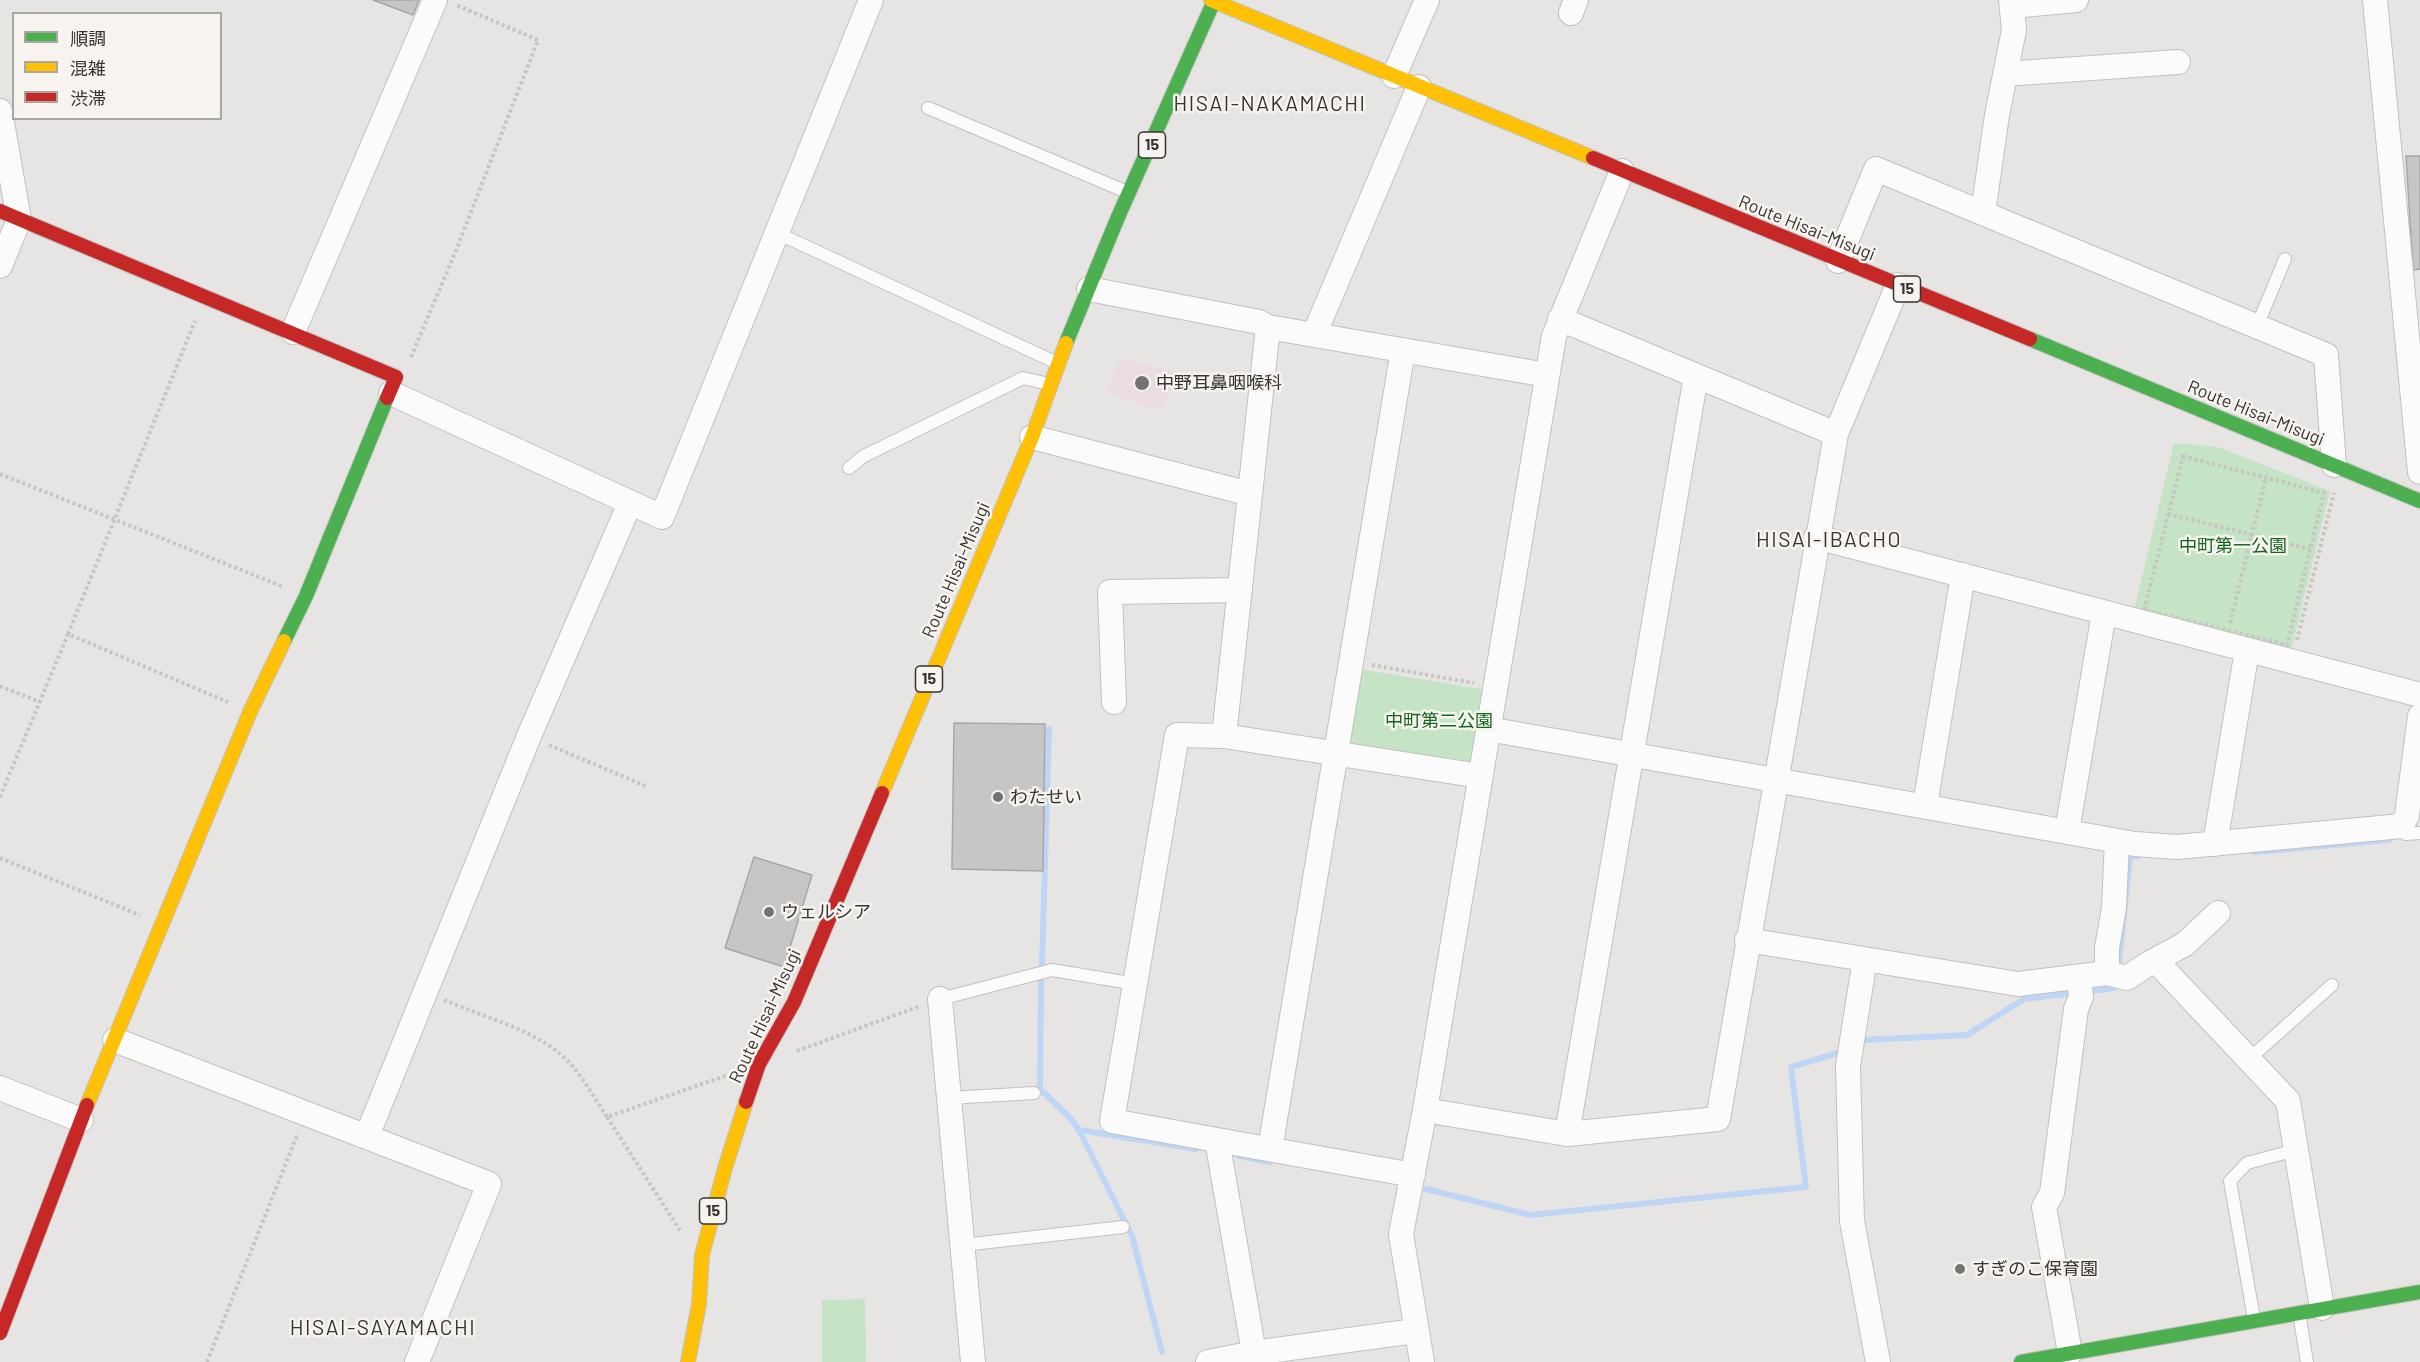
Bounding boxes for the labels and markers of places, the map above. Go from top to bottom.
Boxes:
place label: 中野耳鼻咽喉科 [1156,372,1282,394]
marker: 中野耳鼻咽喉科 [1133,374,1151,392]
place label: わたせい [1010,786,1082,808]
marker: わたせい [991,790,1005,804]
place label: ウェルシア [781,901,871,923]
marker: ウェルシア [762,905,776,919]
place label: すぎのこ保育園 [1972,1258,2098,1280]
marker: すぎのこ保育園 [1953,1262,1967,1276]

